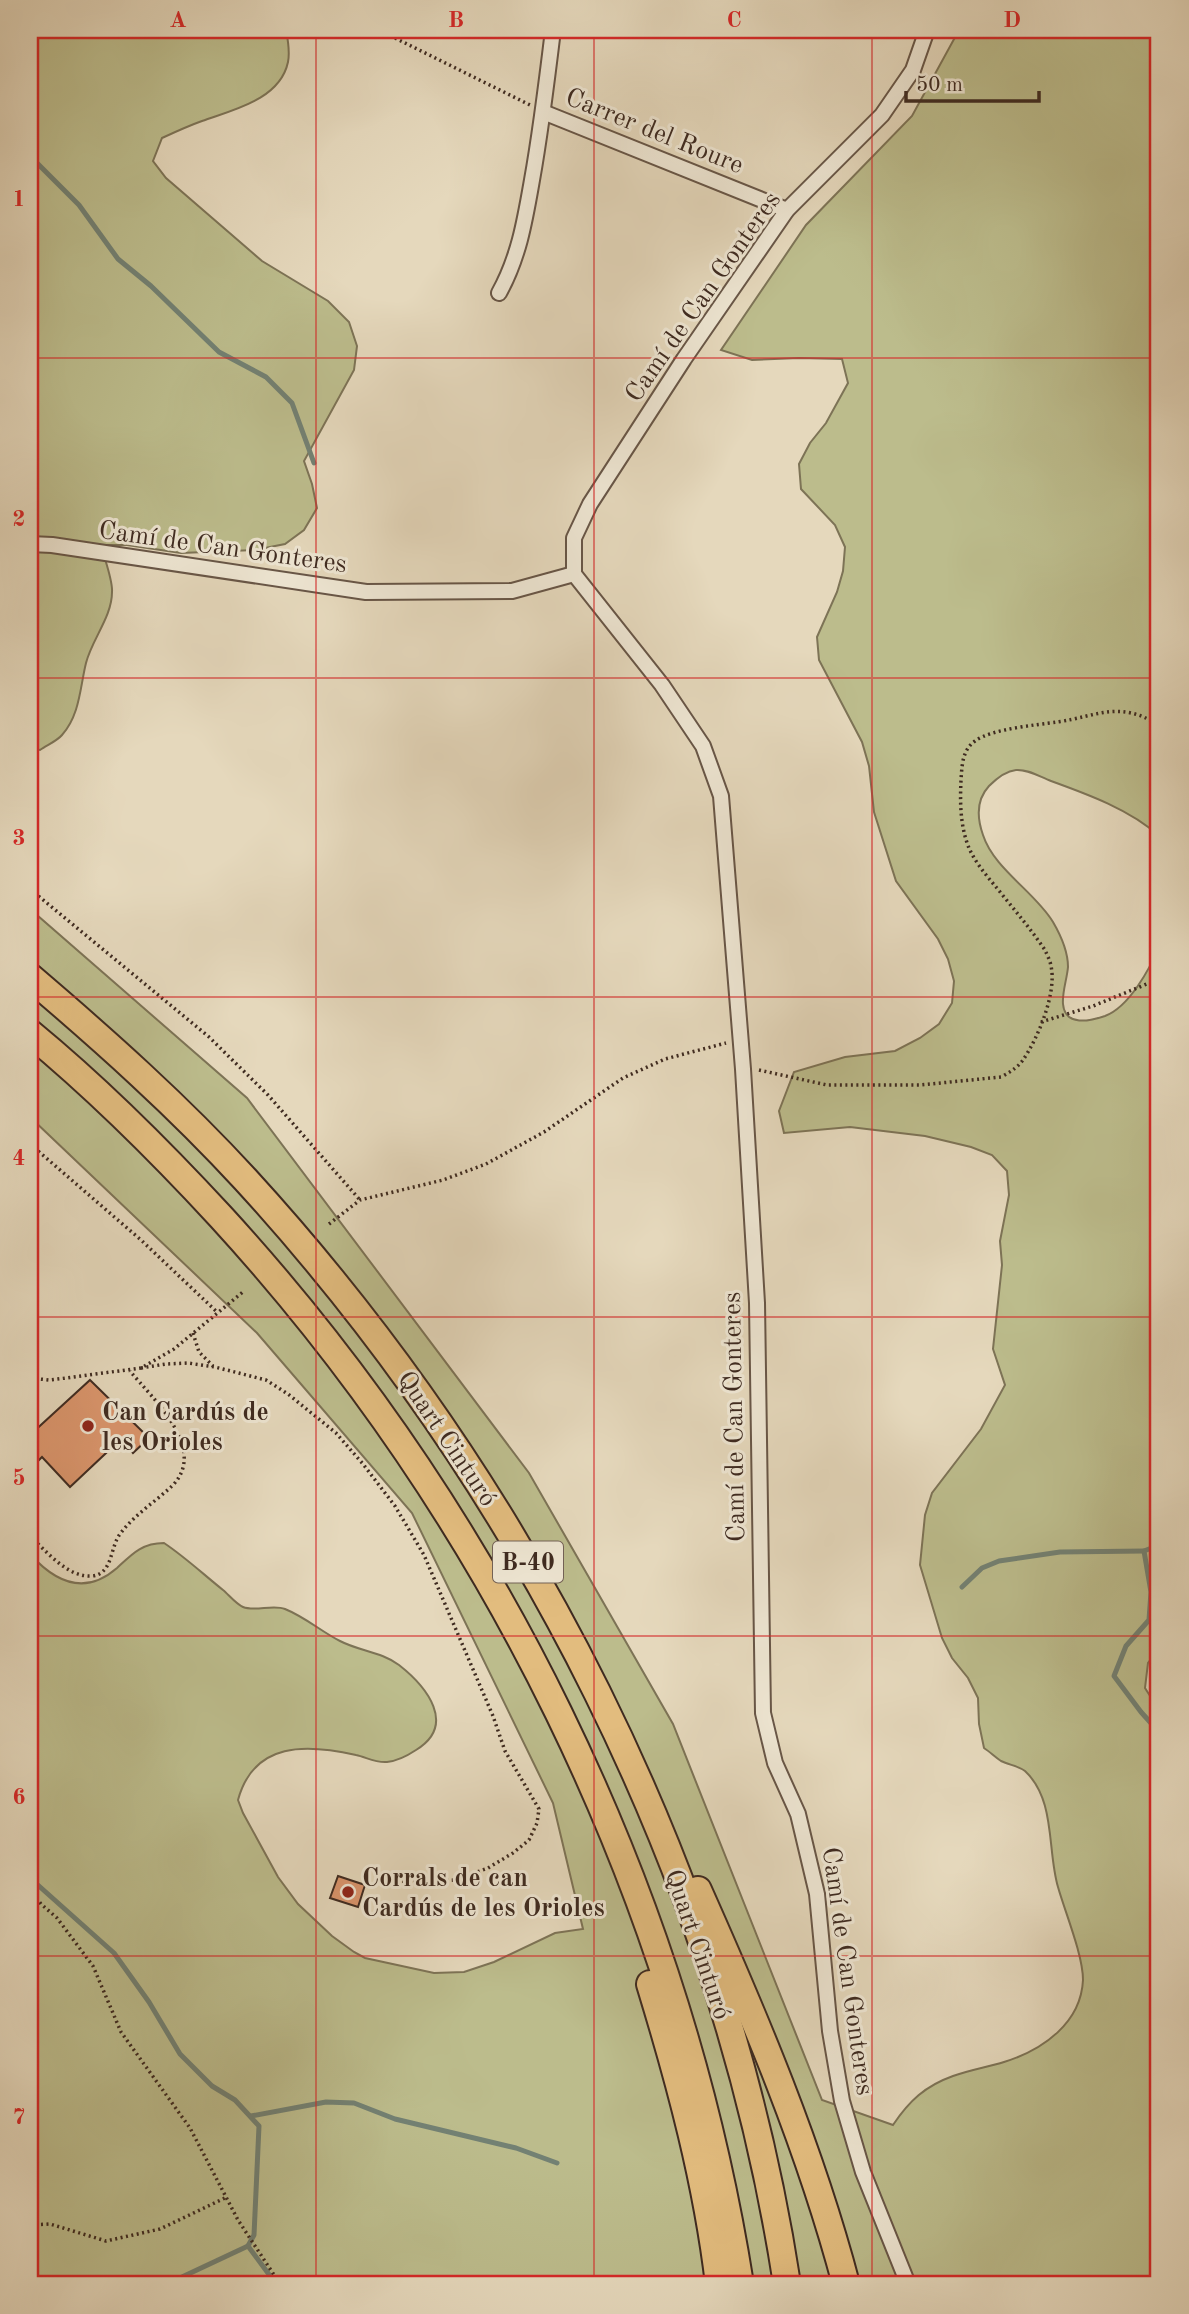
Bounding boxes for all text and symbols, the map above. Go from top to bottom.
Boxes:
text: A [169,9,187,32]
text: B [448,9,464,32]
text: C [726,9,742,32]
text: D [1003,9,1021,32]
scale bar [906,60,1038,104]
text: 50 m [916,75,963,96]
street label: Carrer del Roure [562,84,747,179]
street label: Camí de Can Gonteres [621,187,786,407]
text: 1 [12,188,26,211]
text: 2 [12,508,26,531]
street label: Camí de Can Gonteres [97,518,348,578]
text: 3 [12,827,26,850]
text: 4 [12,1147,26,1170]
street label: Camí de Can Gonteres [720,1292,750,1542]
street label: Quart Cinturó [392,1367,501,1511]
place label: Can Cardús de les Orioles [102,1400,269,1456]
marker: Can Cardús de les Orioles [80,1418,96,1434]
text: 5 [12,1467,26,1490]
road number: B-40 [493,1542,563,1582]
text: 6 [12,1786,26,1809]
street label: Camí de Can Gonteres [817,1846,877,2097]
place label: Corrals de can Cardús de les Orioles [362,1866,605,1922]
street label: Quart Cinturó [659,1866,735,2023]
marker: Corrals de can Cardús de les Orioles [340,1884,356,1900]
text: 7 [12,2106,26,2129]

